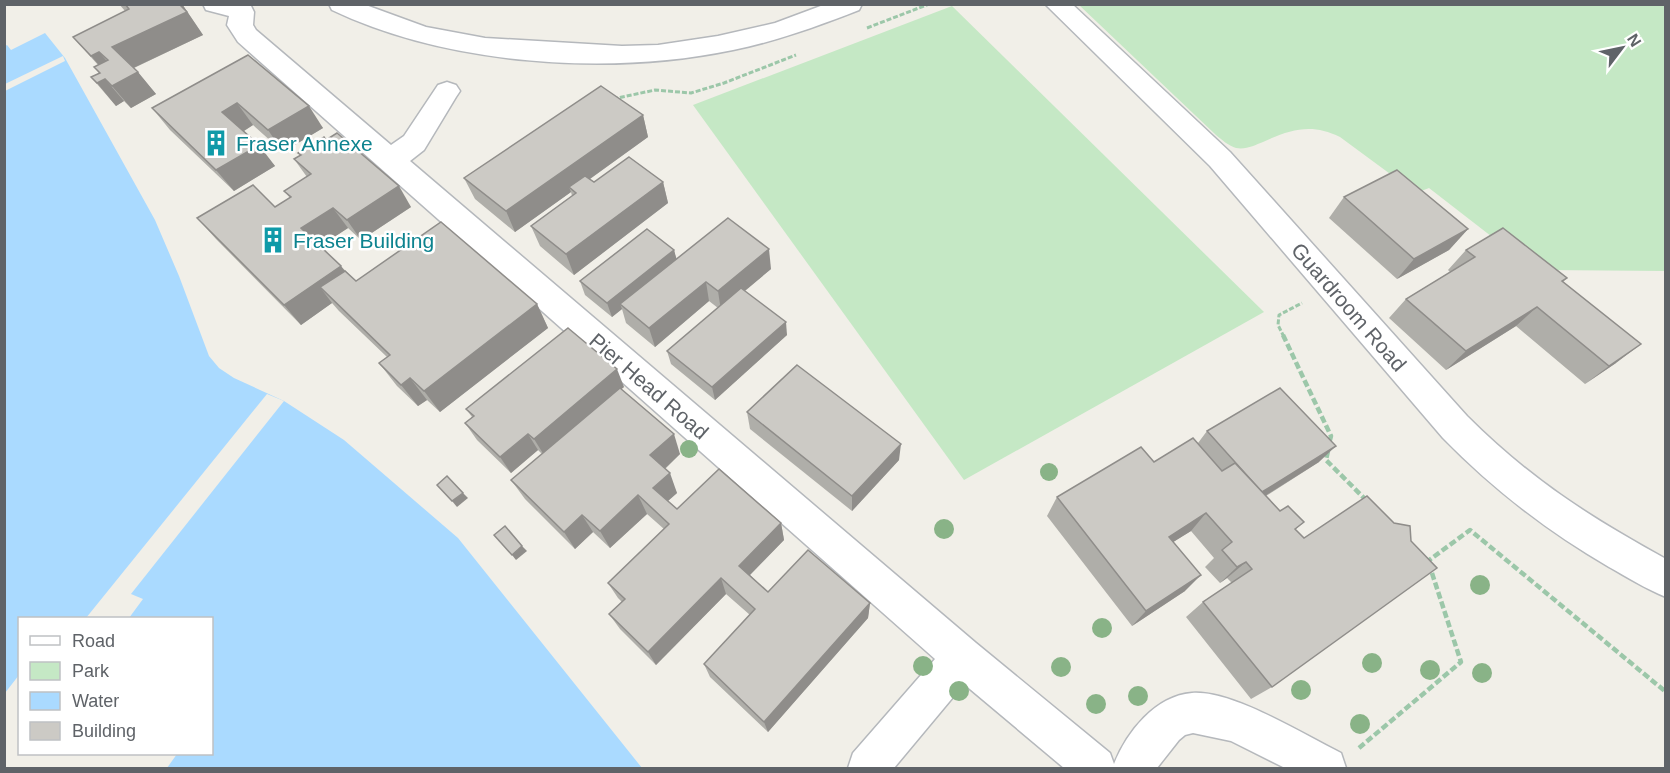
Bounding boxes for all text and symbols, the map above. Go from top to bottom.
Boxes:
north arrow [1592,18,1652,78]
text: N [1624,31,1645,50]
building icon: Fraser Annexe [201,128,231,158]
place label: Fraser Annexe [236,132,373,155]
building icon: Fraser Building [258,225,288,255]
place label: Fraser Building [293,229,434,252]
street label: Guardroom Road [1287,238,1411,376]
street label: Pier Head Road [585,328,713,444]
legend [18,617,213,755]
text: Road [72,631,115,651]
text: Park [72,661,110,681]
text: Water [72,691,119,711]
text: Building [72,721,136,741]

